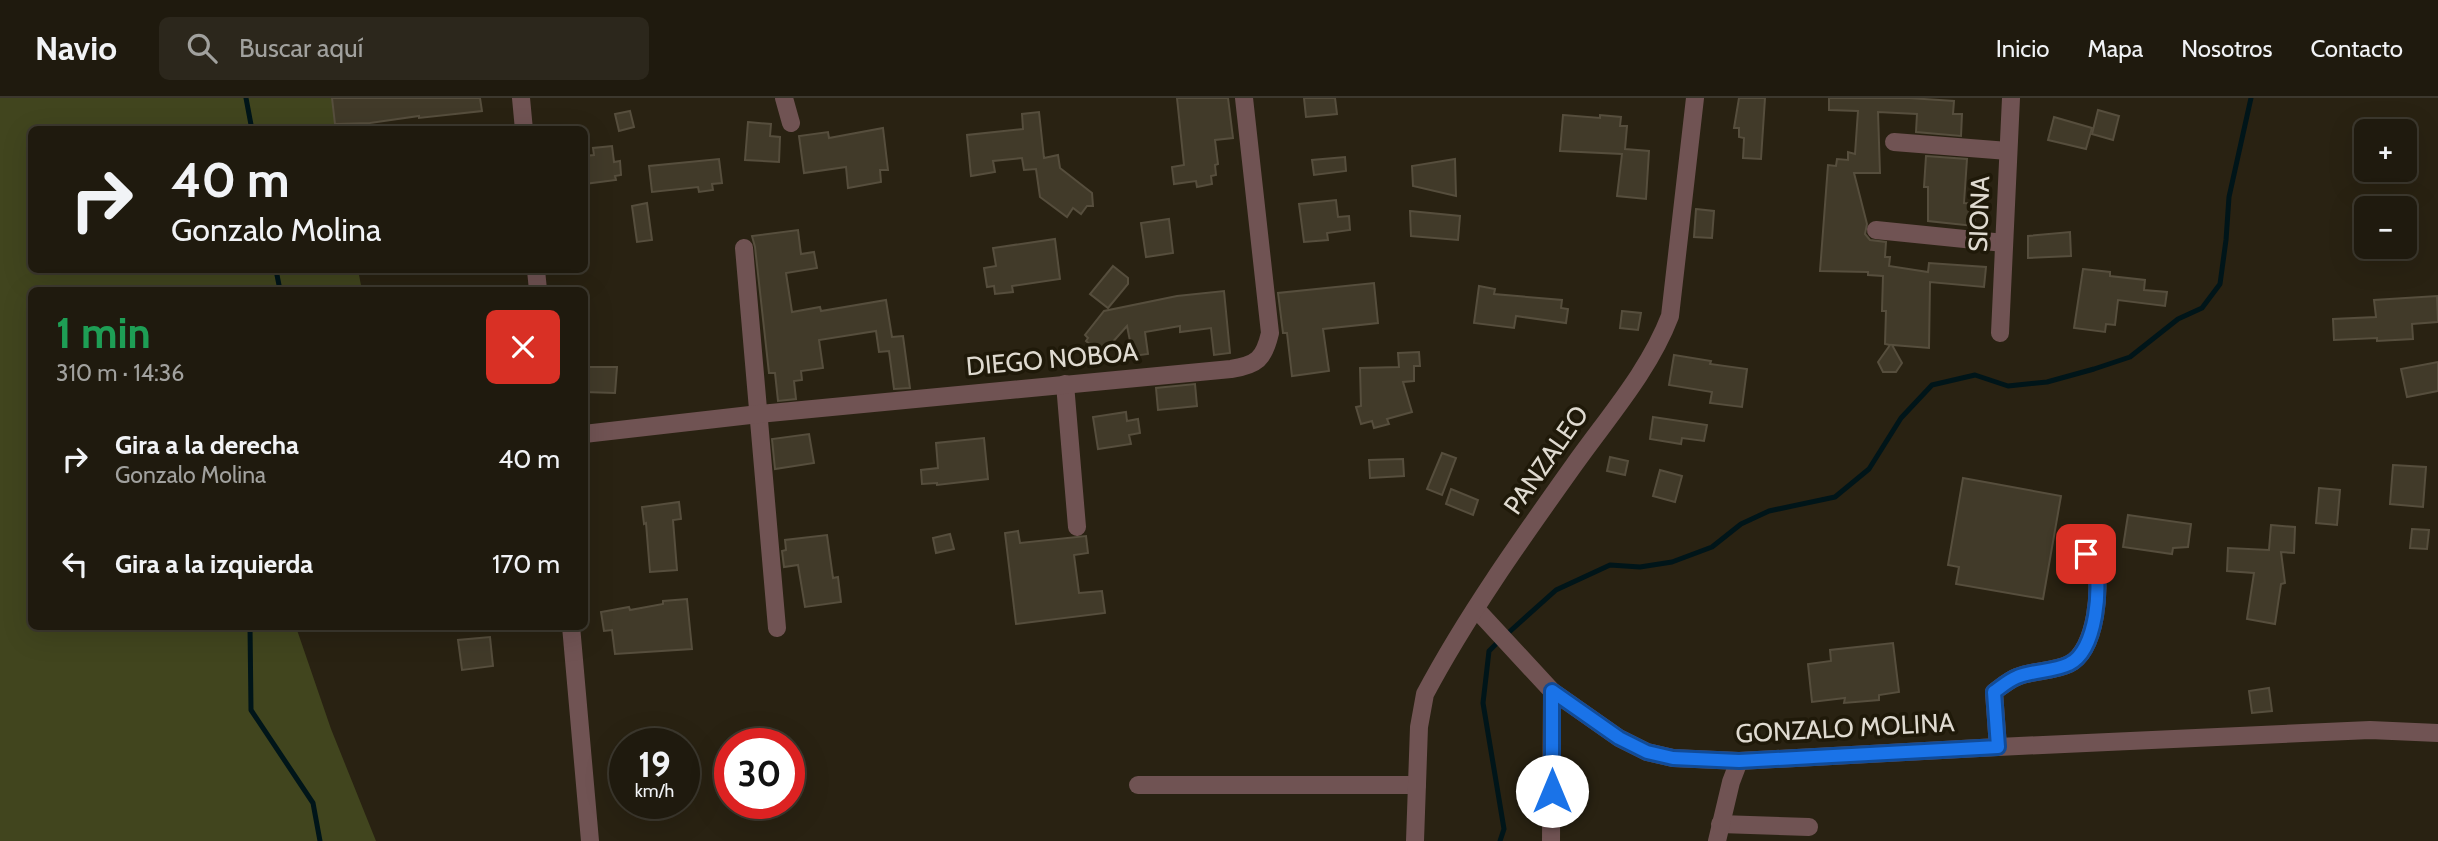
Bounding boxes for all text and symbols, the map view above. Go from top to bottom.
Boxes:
search box [159,17,649,80]
text: Navio [35,28,117,68]
icon: search [183,29,221,67]
text: Buscar aquí [239,32,363,64]
text: Inicio [1996,34,2049,63]
text: Mapa [2087,34,2143,63]
text: Nosotros [2181,34,2272,63]
text: Contacto [2310,34,2403,63]
map controls [2354,119,2417,259]
button: + [2354,119,2417,182]
text: 40 m [171,150,290,209]
icon: right [56,154,147,245]
street label: SIONA [1962,175,1996,253]
button: − [2354,196,2417,259]
text: Gonzalo Molina [171,210,381,249]
text: 1 min [56,307,151,359]
button: close [486,310,560,384]
street label: DIEGO NOBOA [965,336,1139,382]
text: 310 m · 14:36 [56,359,184,387]
street label: PANZALEO [1497,399,1595,521]
text: Gira a la derecha [115,429,299,461]
icon: right [56,440,94,478]
text: 40 m [498,443,560,475]
text: Gonzalo Molina [115,461,266,489]
pin [2056,524,2116,584]
icon: arrive [2067,535,2105,573]
icon: left [56,545,94,583]
text: Gira a la izquierda [115,548,313,580]
text: 170 m [492,548,560,580]
street label: GONZALO MOLINA [1735,706,1955,750]
speed limit sign: 30 [714,728,805,819]
text: 19 [638,743,671,786]
position arrow [1515,754,1589,828]
text: km/h [635,780,674,802]

